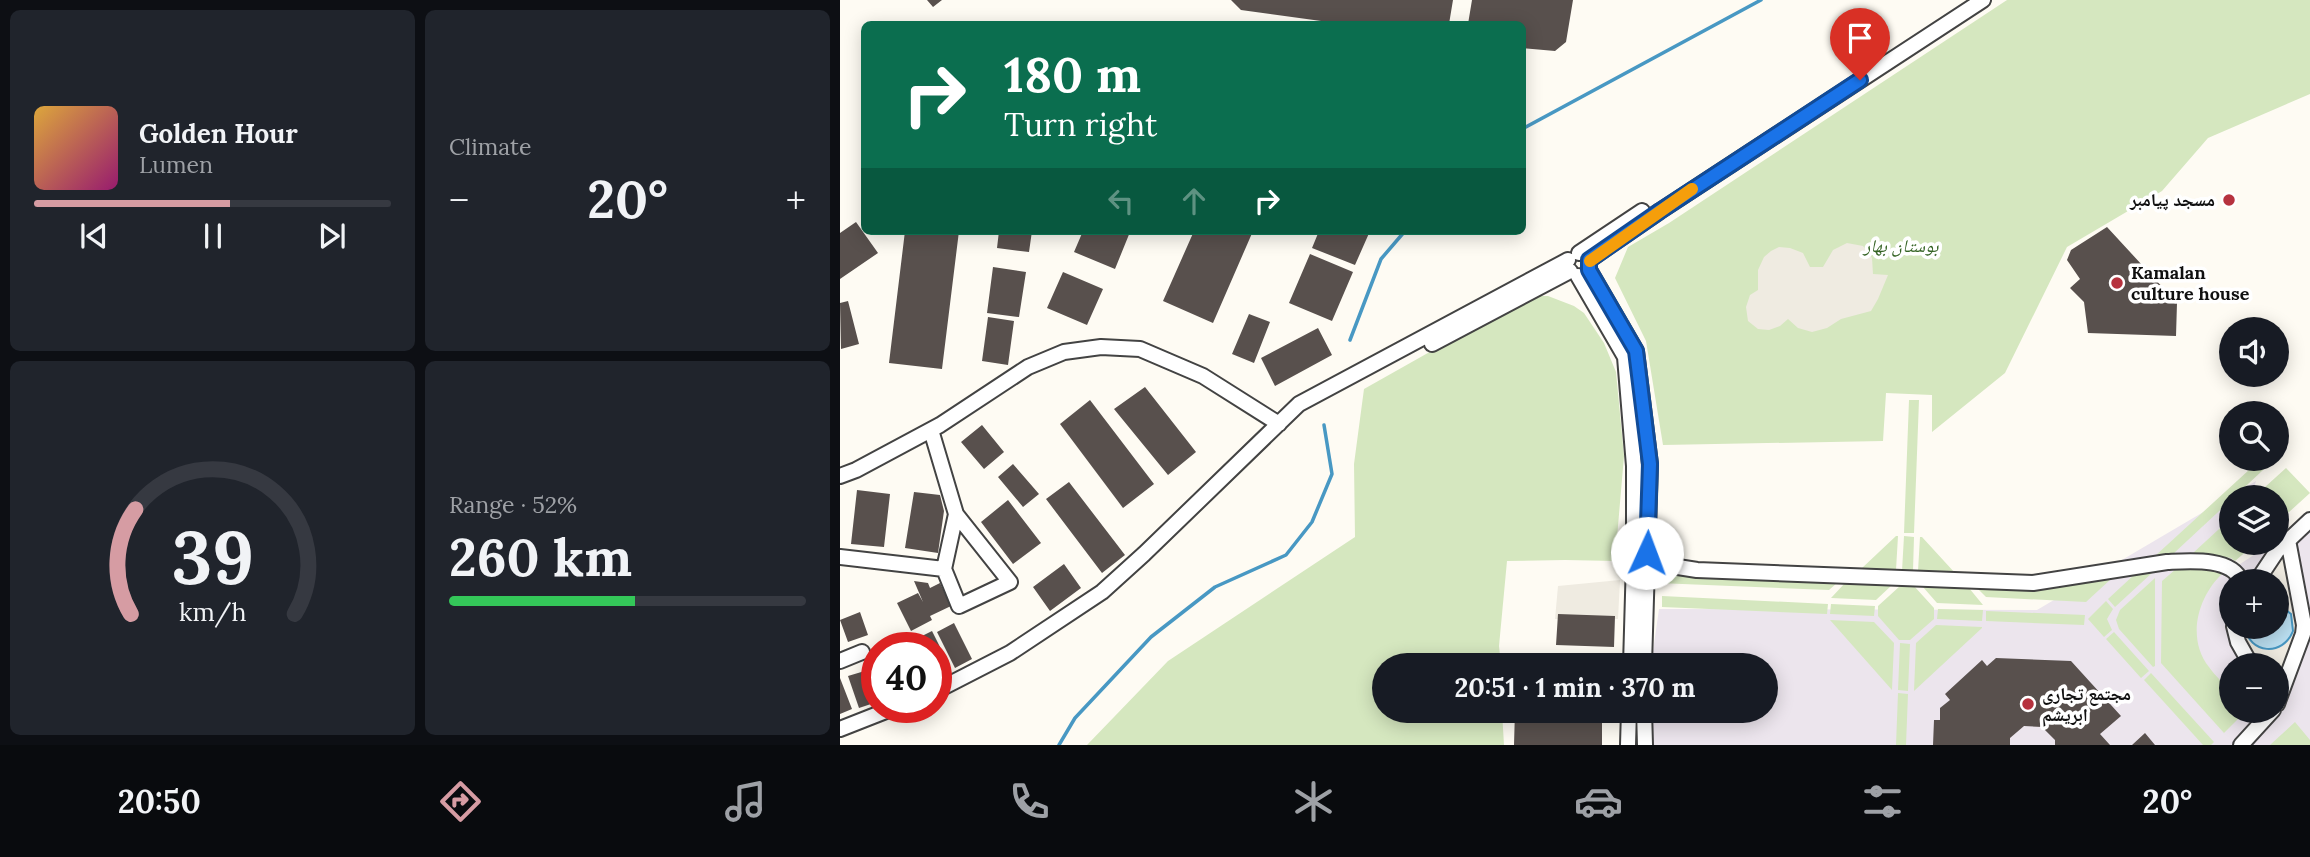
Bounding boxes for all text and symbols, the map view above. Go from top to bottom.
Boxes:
pin [1830,8,1890,80]
icon: arrive [1841,19,1879,57]
text: 180 m [1004,43,1141,105]
icon: right [889,49,980,140]
text: Turn right [1004,104,1157,145]
text: Golden Hour [139,117,298,150]
text: Climate [449,132,531,161]
text: Lumen [139,150,213,179]
text: 20° [587,166,668,232]
text: − [449,176,469,224]
text: + [786,176,806,224]
icon: left [1102,182,1140,220]
icon: ahead [1175,182,1213,220]
icon: right [1248,182,1286,220]
place label: مسجد پیامبر [2129,188,2215,211]
marker: مسجد پیامبر [2221,192,2237,208]
icon: previous [75,217,113,255]
icon: pause [194,217,232,255]
icon: next [313,217,351,255]
park label: بوستان بهار [1862,234,1939,257]
place label: Kamalan culture house [2131,261,2250,305]
marker: Kamalan culture house [2109,275,2125,291]
map controls [2219,317,2289,723]
button: sound [2219,317,2289,387]
button: search [2219,401,2289,471]
button: layers [2219,485,2289,555]
text: Range · 52% [449,490,577,519]
text: 39 [171,511,254,604]
position arrow [1610,516,1684,590]
text: 260 km [449,524,632,590]
button: + [2219,569,2289,639]
text: km/h [179,596,246,628]
speed limit sign: 40 [861,632,952,723]
button: − [2219,653,2289,723]
text: 20:51 · 1 min · 370 m [1454,671,1696,704]
place label: مجتمع تجاری ابریشم [2042,682,2131,727]
marker: مجتمع تجاری ابریشم [2020,696,2036,712]
icon: directions [436,777,485,826]
icon: music [721,777,770,826]
icon: phone [1005,777,1054,826]
icon: climate [1289,777,1338,826]
icon: car [1574,777,1623,826]
icon: filters [1858,777,1907,826]
text: 20:50 [118,781,201,822]
text: 20° [2143,781,2192,822]

